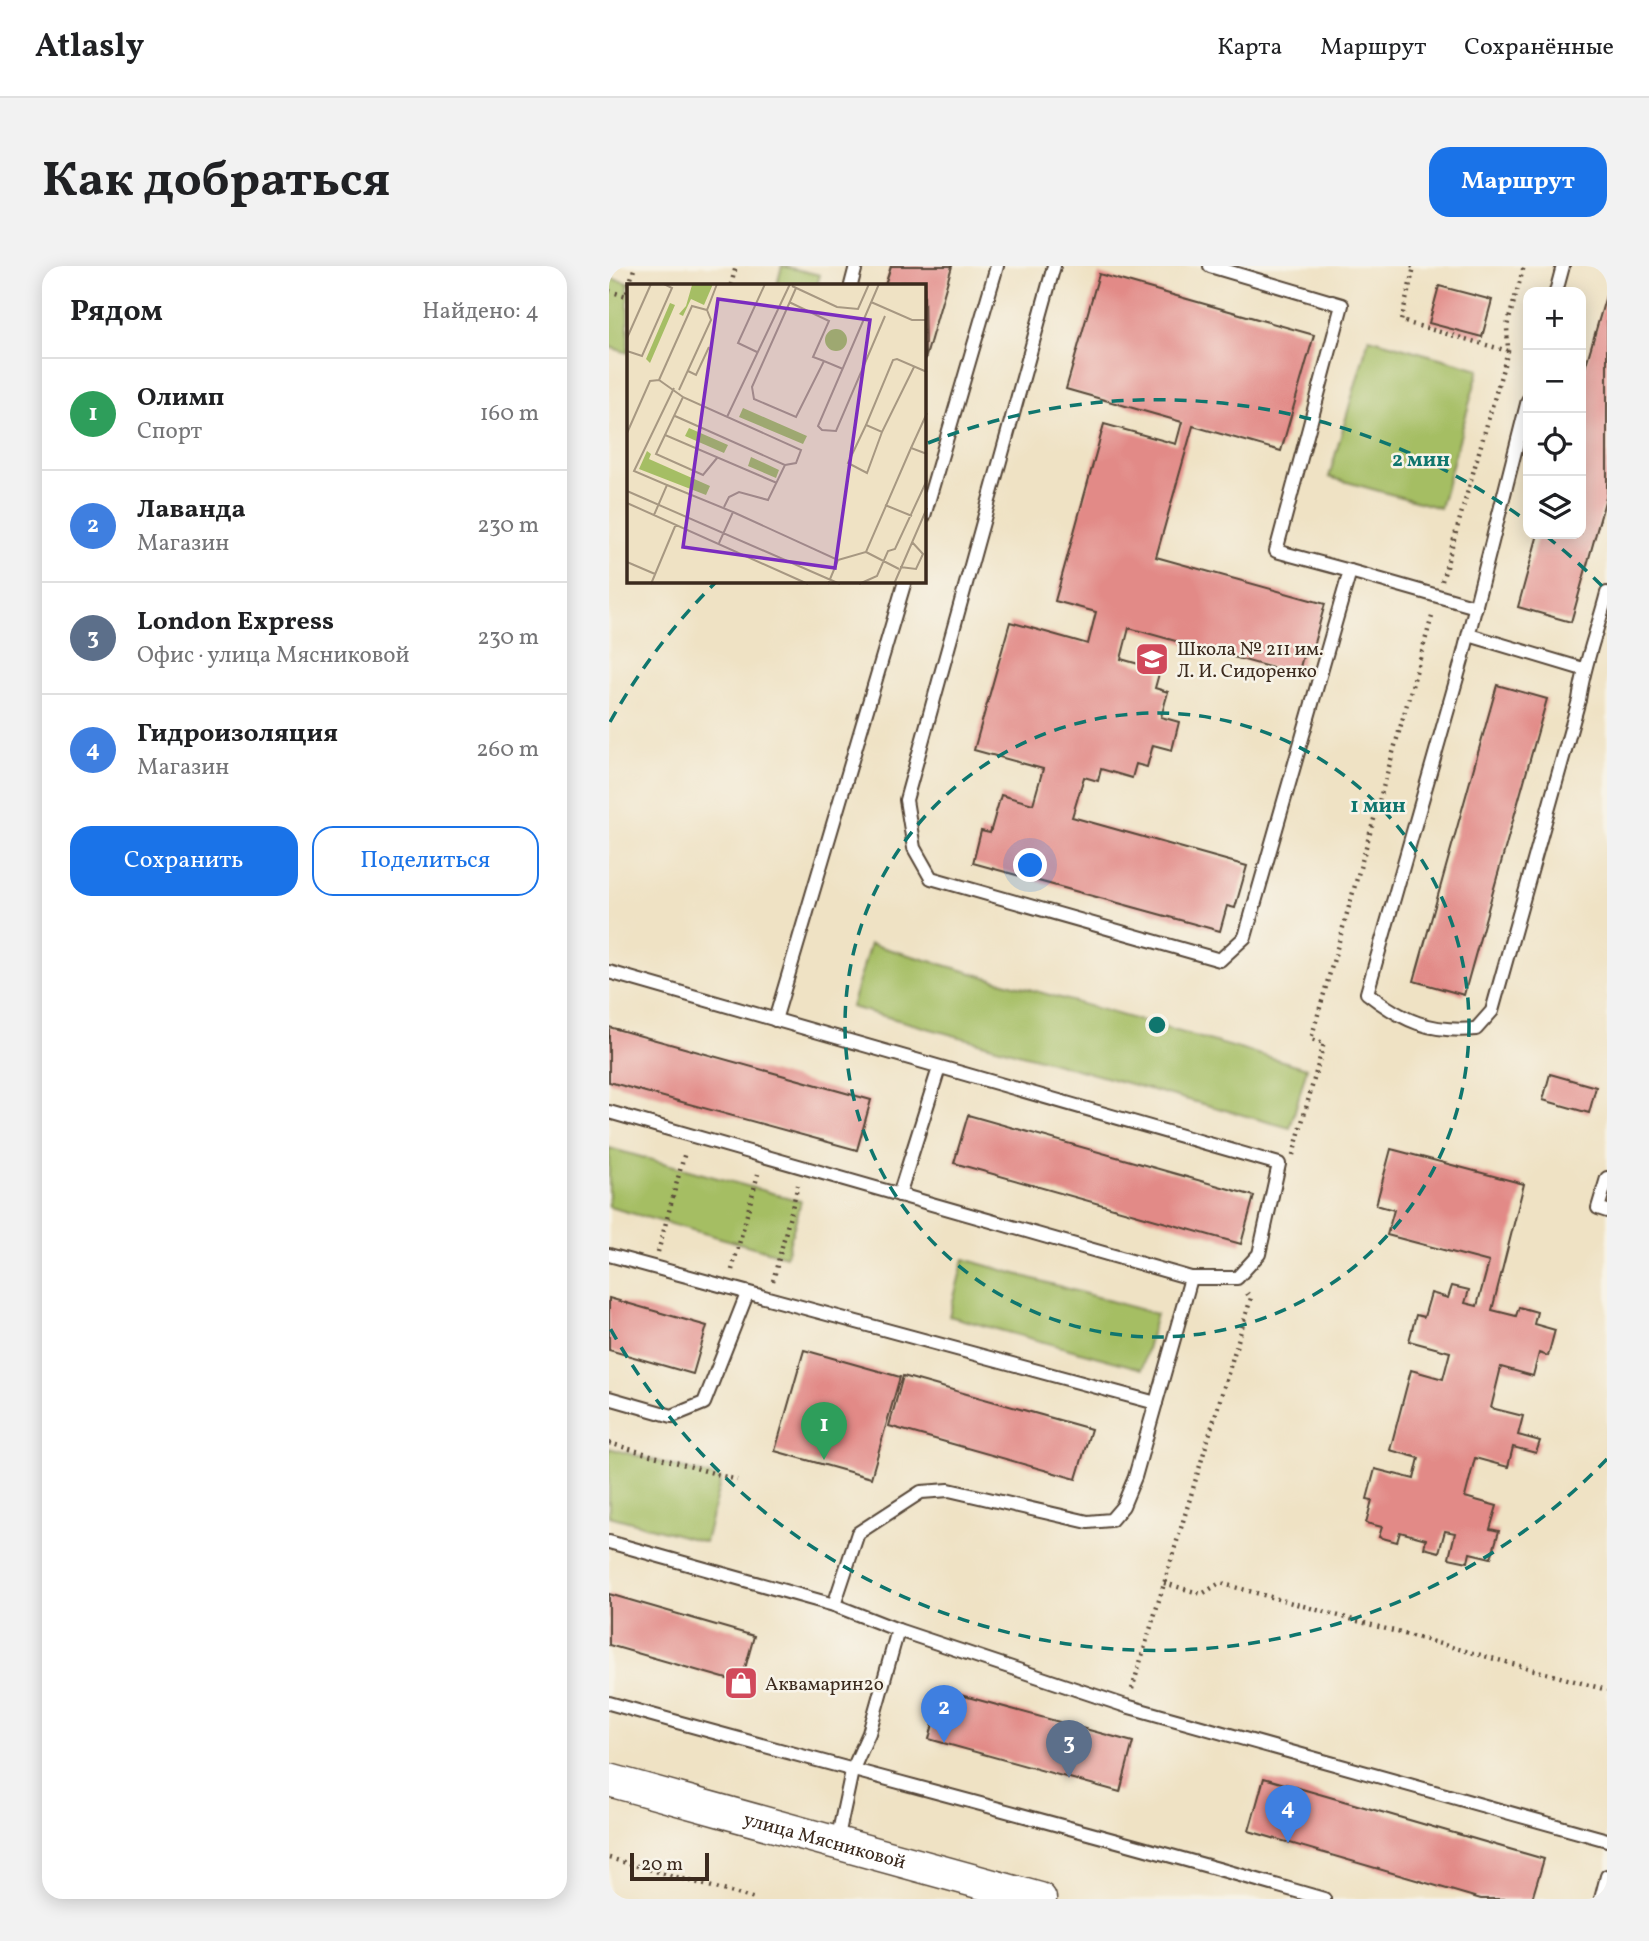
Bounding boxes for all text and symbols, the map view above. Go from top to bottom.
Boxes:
text: Atlasly [35,25,144,71]
text: Карта [1217,31,1282,65]
text: Маршрут [1320,31,1426,65]
text: Сохранённые [1464,31,1614,65]
button: Маршрут [1429,147,1607,217]
text: Как добраться [42,148,390,217]
inset map [627,284,926,583]
map controls [1523,287,1586,539]
button: + [1523,287,1586,350]
text: Рядом [70,291,163,333]
text: Найдено: 4 [422,296,539,328]
button: − [1523,350,1586,413]
text: Олимп [137,380,225,416]
text: 1 [88,398,98,430]
text: 160 m [480,398,539,430]
button: locate [1523,413,1586,476]
text: Спорт [137,416,202,448]
text: 2 мин [1392,446,1450,475]
button: layers [1523,476,1586,539]
text: Лаванда [137,492,246,528]
text: 2 [87,510,99,542]
text: 230 m [477,510,539,542]
text: Магазин [137,528,229,560]
text: London Express [137,604,334,640]
text: 3 [87,622,99,654]
text: 230 m [477,622,539,654]
place label: Школа № 211 им. Л. И. Сидоренко [1177,637,1324,685]
text: Офис · улица Мясниковой [137,640,410,672]
school or university icon: Школа № 211 им. Л. И. Сидоренко [1133,640,1171,678]
text: Гидроизоляция [137,716,338,752]
text: 4 [86,734,100,766]
text: 260 m [476,734,539,766]
text: Магазин [137,752,229,784]
text: 1 мин [1350,792,1406,821]
button: Сохранить [70,826,298,896]
button: Поделиться [312,826,539,896]
your location [1013,848,1047,882]
centre of rings [1145,1013,1169,1037]
pin: 1 [801,1402,847,1460]
shop icon: Аквамарин2о [722,1664,760,1702]
place label: Аквамарин2о [765,1672,884,1698]
pin: 2 [921,1685,967,1743]
pin: 3 [1046,1720,1092,1778]
pin: 4 [1265,1785,1311,1843]
street label: улица Мясниковой [740,1807,908,1876]
scale bar [630,1850,709,1882]
text: 20 m [641,1852,683,1878]

